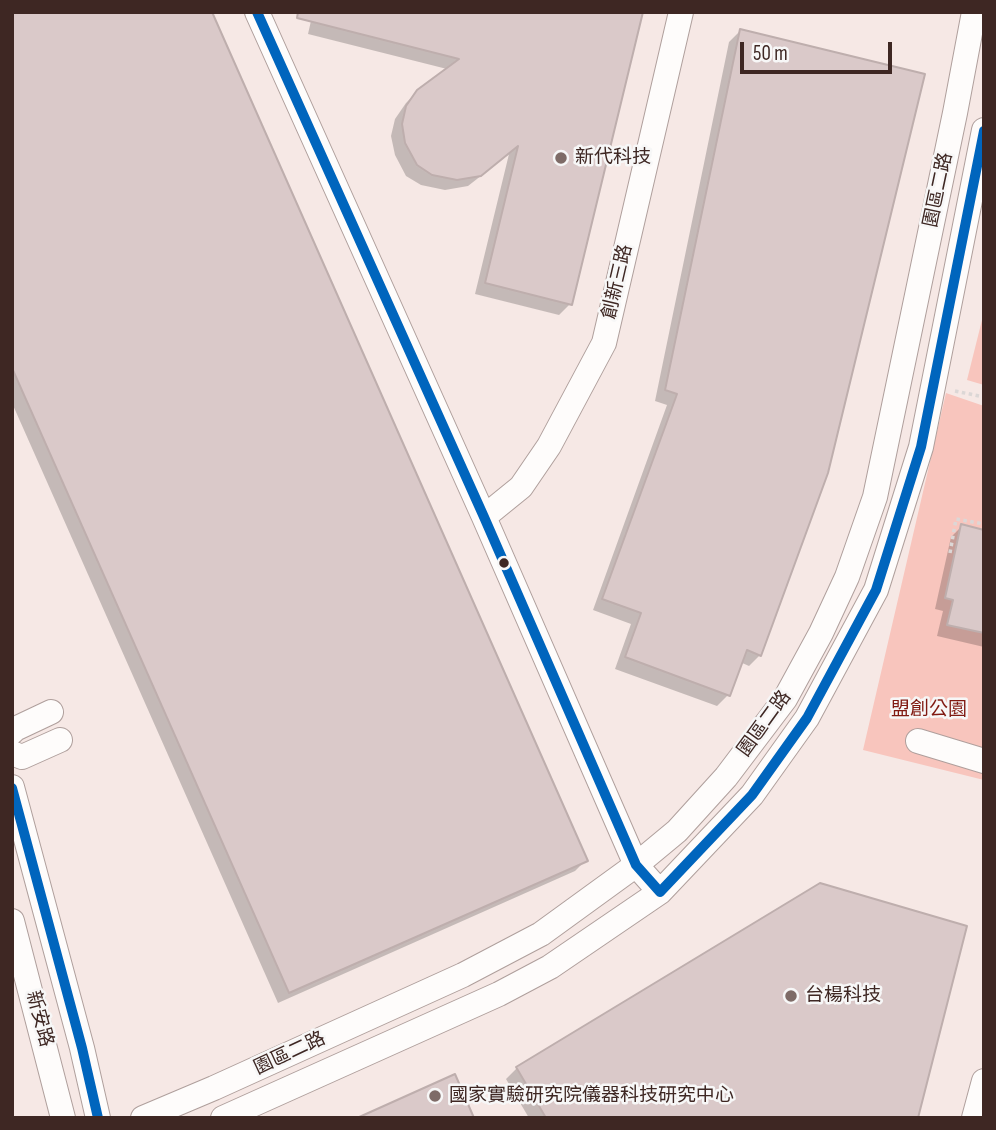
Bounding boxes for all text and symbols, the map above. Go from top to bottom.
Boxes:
scale bar [744,28,896,72]
text: 50 m [753,41,788,66]
place label: 新代科技 [575,147,651,169]
marker: 新代科技 [553,150,569,166]
street label: 園區二路 [920,150,958,230]
street label: 創新三路 [598,242,638,322]
unlabelled marker [497,556,511,570]
street label: 園區二路 [733,687,797,761]
park label: 盟創公園 [891,699,967,721]
place label: 台楊科技 [805,985,881,1007]
marker: 台楊科技 [783,988,799,1004]
street label: 新安路 [21,989,57,1049]
street label: 園區二路 [251,1028,329,1080]
place label: 國家實驗研究院儀器科技研究中心 [449,1085,734,1107]
marker: 國家實驗研究院儀器科技研究中心 [427,1088,443,1104]

